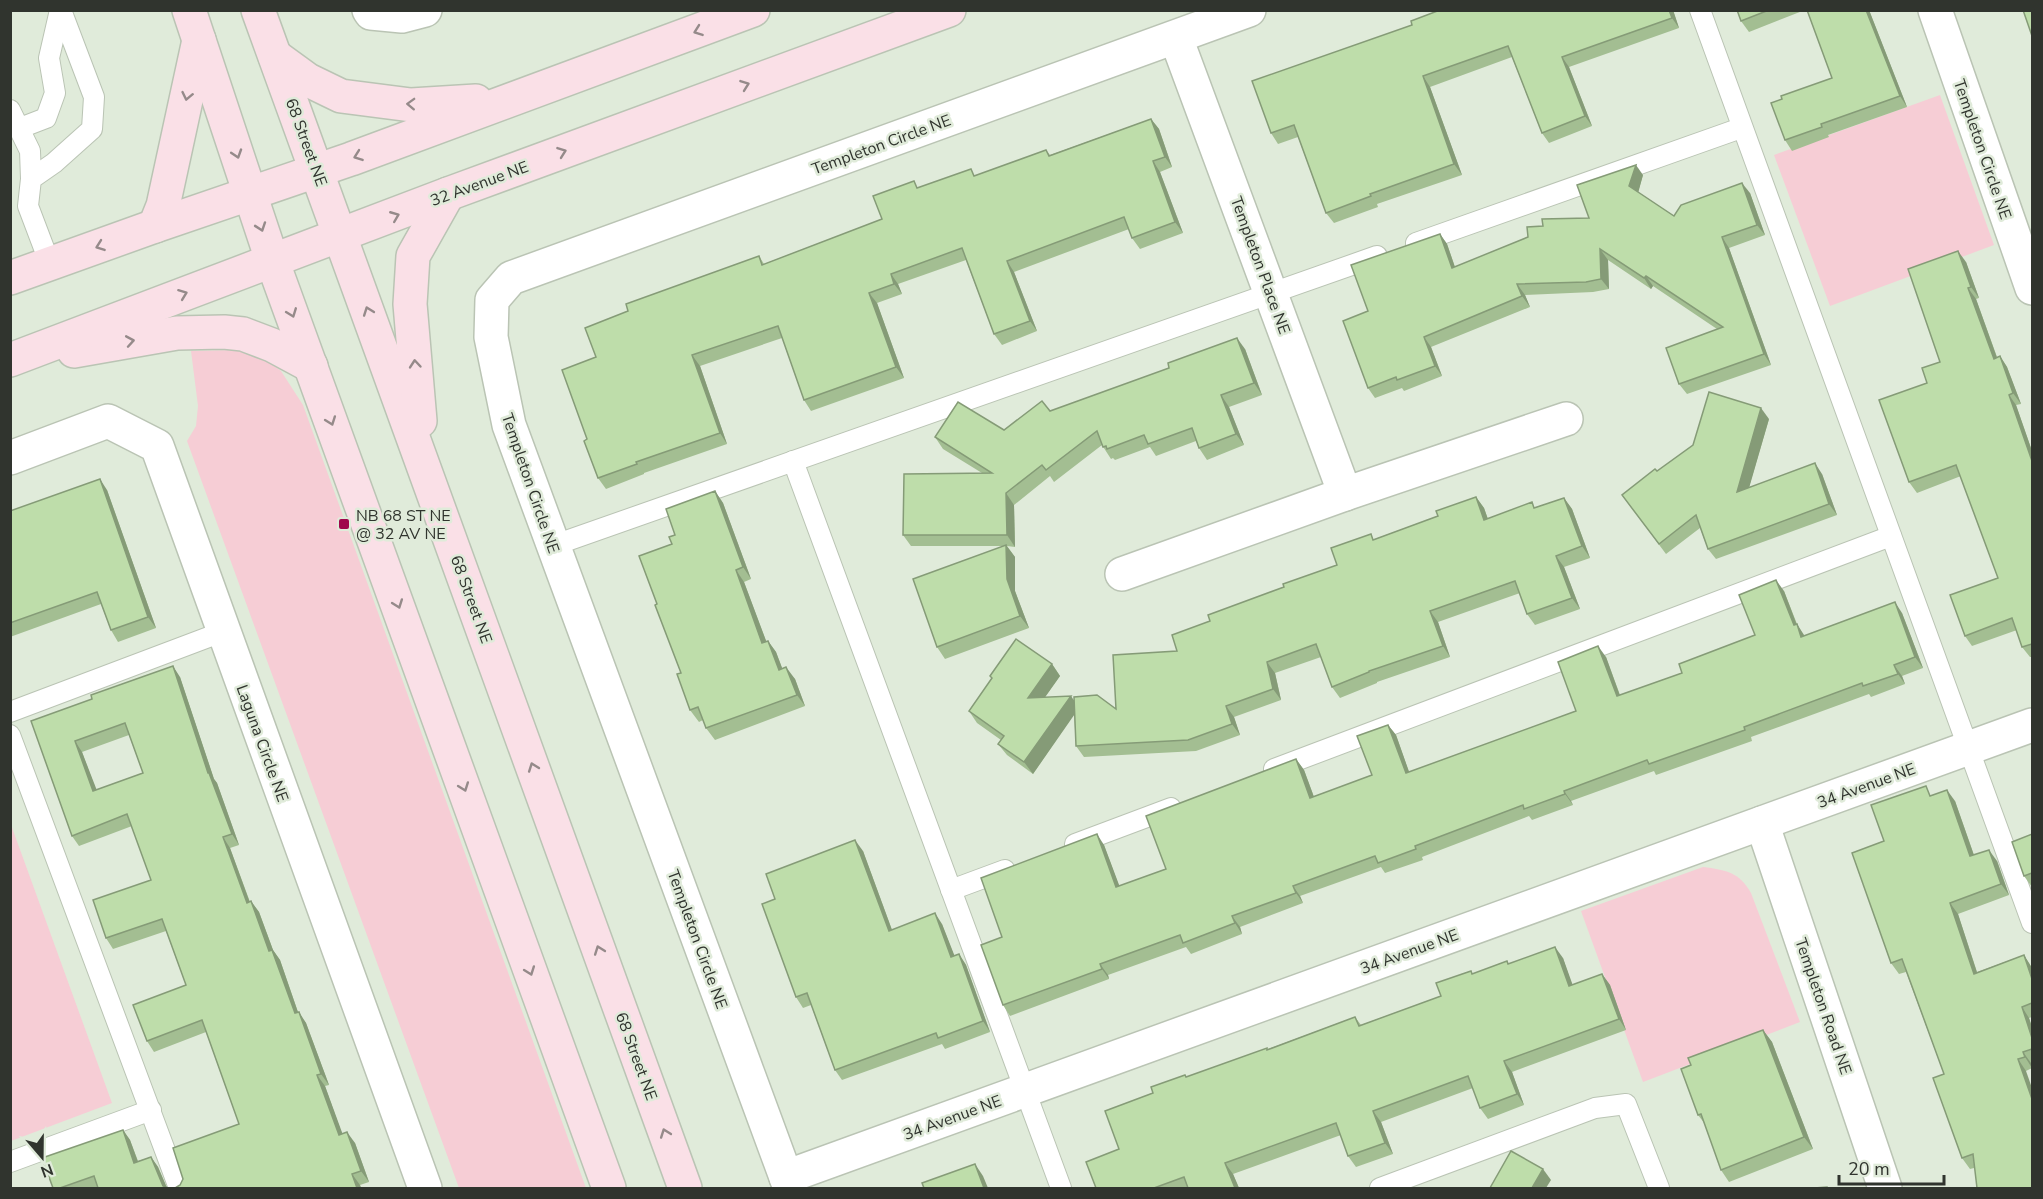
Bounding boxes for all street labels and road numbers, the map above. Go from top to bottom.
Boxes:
street label: Templeton Circle NE [1948,76,2016,222]
street label: 68 Street NE [280,95,332,189]
street label: Templeton Circle NE [809,110,954,180]
street label: 32 Avenue NE [427,156,532,212]
street label: Templeton Place NE [1225,193,1295,337]
street label: Templeton Circle NE [496,410,564,556]
street label: 68 Street NE [445,552,497,646]
street label: Laguna Circle NE [231,682,293,805]
street label: 34 Avenue NE [1814,758,1919,814]
street label: Templeton Circle NE [662,867,732,1012]
street label: 34 Avenue NE [1357,924,1462,980]
street label: Templeton Road NE [1789,935,1857,1078]
street label: 68 Street NE [610,1009,662,1103]
street label: 34 Avenue NE [900,1090,1005,1146]

